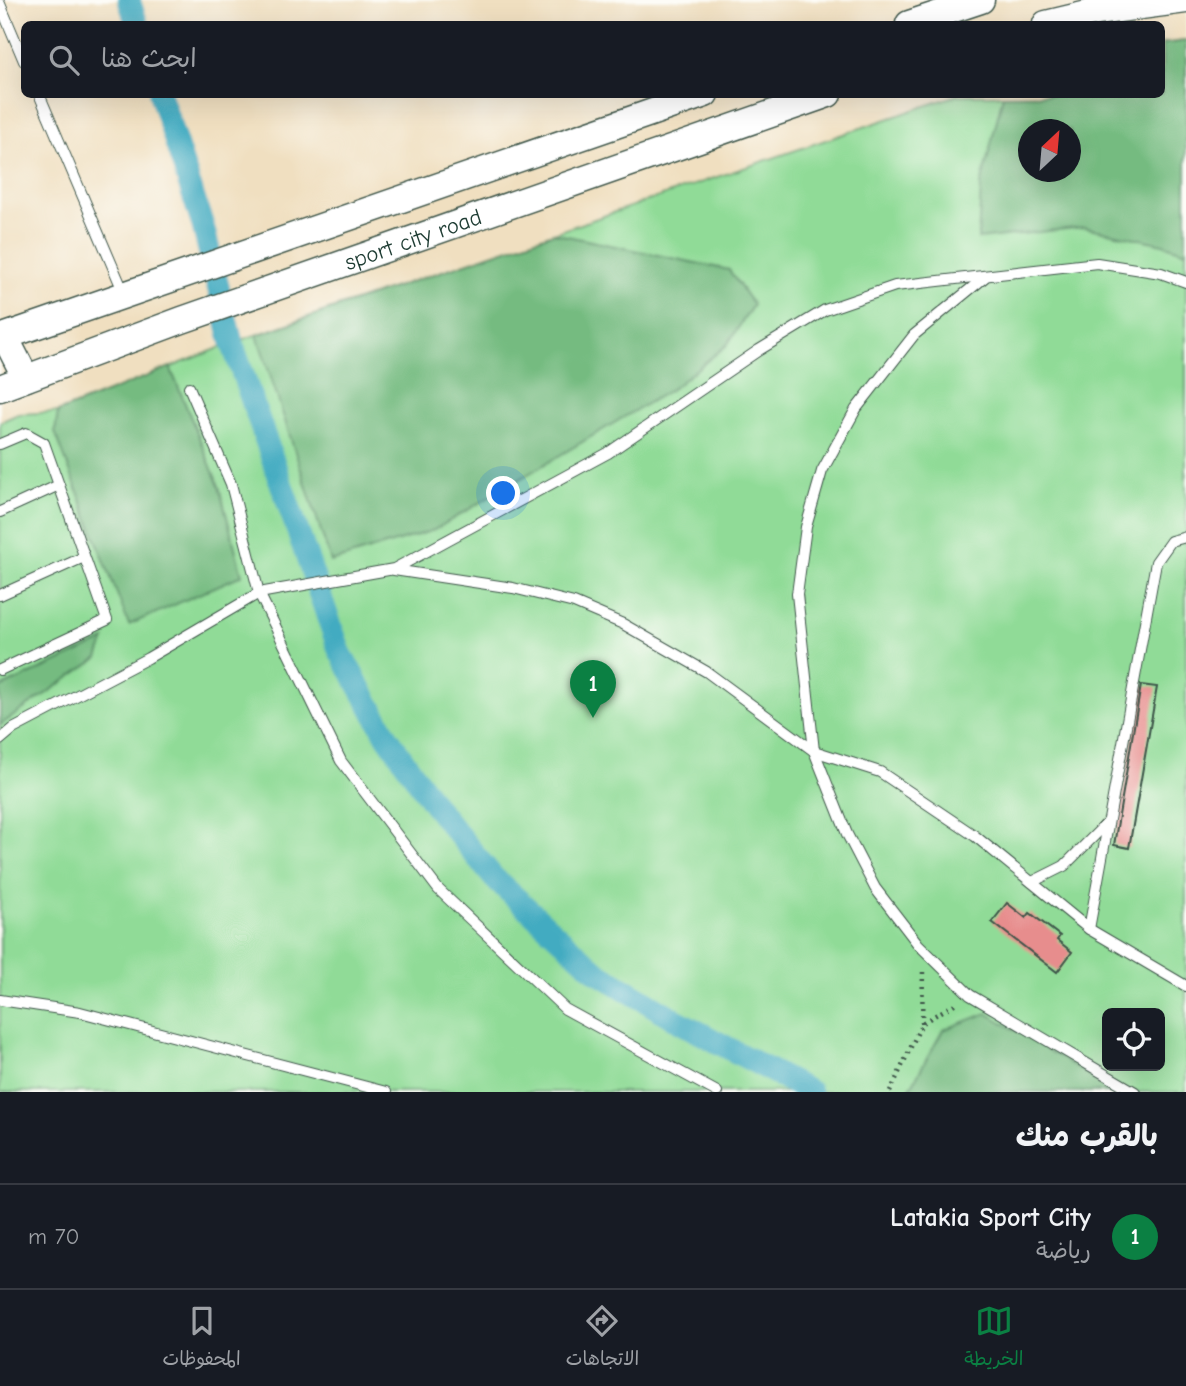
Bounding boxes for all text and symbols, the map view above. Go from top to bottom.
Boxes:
search box [21,21,1165,98]
icon: search [45,41,83,79]
text: ابحث هنا [101,44,197,74]
north arrow [1018,119,1081,182]
street label: sport city road [341,203,485,276]
your location [486,476,520,510]
pin: 1 [570,660,616,718]
map controls [1102,1008,1165,1071]
button: locate [1102,1008,1165,1071]
text: بالقرب منك [1016,1119,1158,1154]
text: Latakia Sport City [890,1203,1091,1233]
text: 70 m [28,1223,80,1250]
text: 1 [1130,1223,1140,1250]
text: رياضة [1036,1237,1091,1264]
tab: المحفوظات [163,1302,241,1375]
tab: الاتجاهات [566,1302,639,1375]
tab: الخريطة [964,1302,1023,1375]

